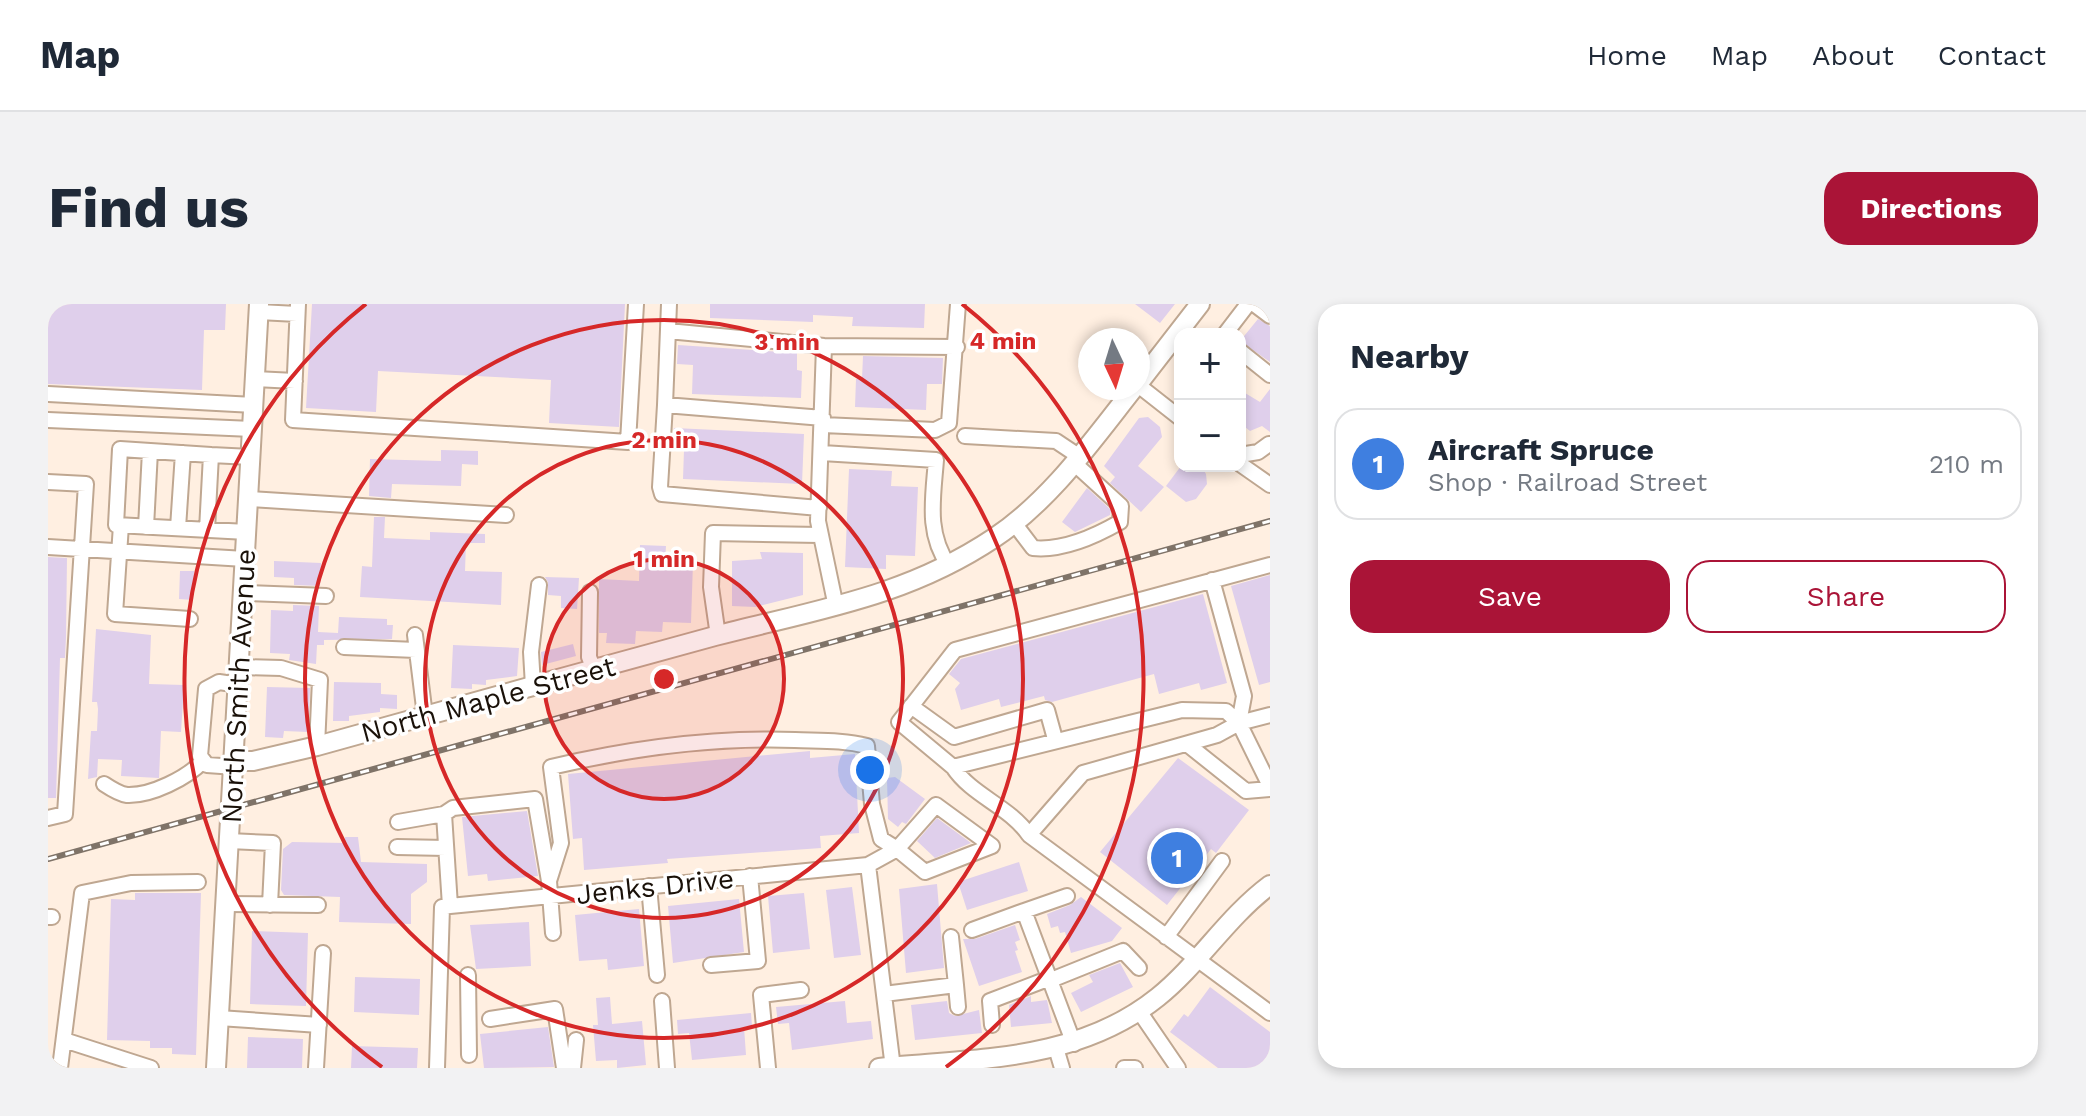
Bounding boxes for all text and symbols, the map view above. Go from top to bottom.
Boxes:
text: Map [40,33,120,77]
text: Home [1587,39,1667,72]
text: Map [1711,39,1768,72]
text: About [1812,39,1894,72]
text: Contact [1938,39,2046,72]
button: Directions [1824,172,2038,245]
text: Find us [48,175,249,241]
text: 4 min [970,327,1036,355]
text: 3 min [754,328,820,356]
north arrow [1078,328,1150,400]
map controls [1174,328,1246,472]
button: + [1174,328,1246,400]
text: Nearby [1350,336,1469,376]
button: − [1174,400,1246,472]
text: 2 min [631,426,697,454]
text: Aircraft Spruce [1428,432,1654,467]
text: 1 [1372,449,1384,479]
text: 210 m [1929,449,2004,479]
text: Shop · Railroad Street [1428,467,1707,497]
text: 1 min [633,545,695,573]
street label: North Smith Avenue [215,548,262,824]
button: Save [1350,560,1670,633]
button: Share [1686,560,2006,633]
street label: North Maple Street [357,650,619,749]
centre of rings [650,665,678,693]
your location [850,750,890,790]
pin: 1 [1151,828,1203,888]
street label: Jenks Drive [574,862,736,911]

